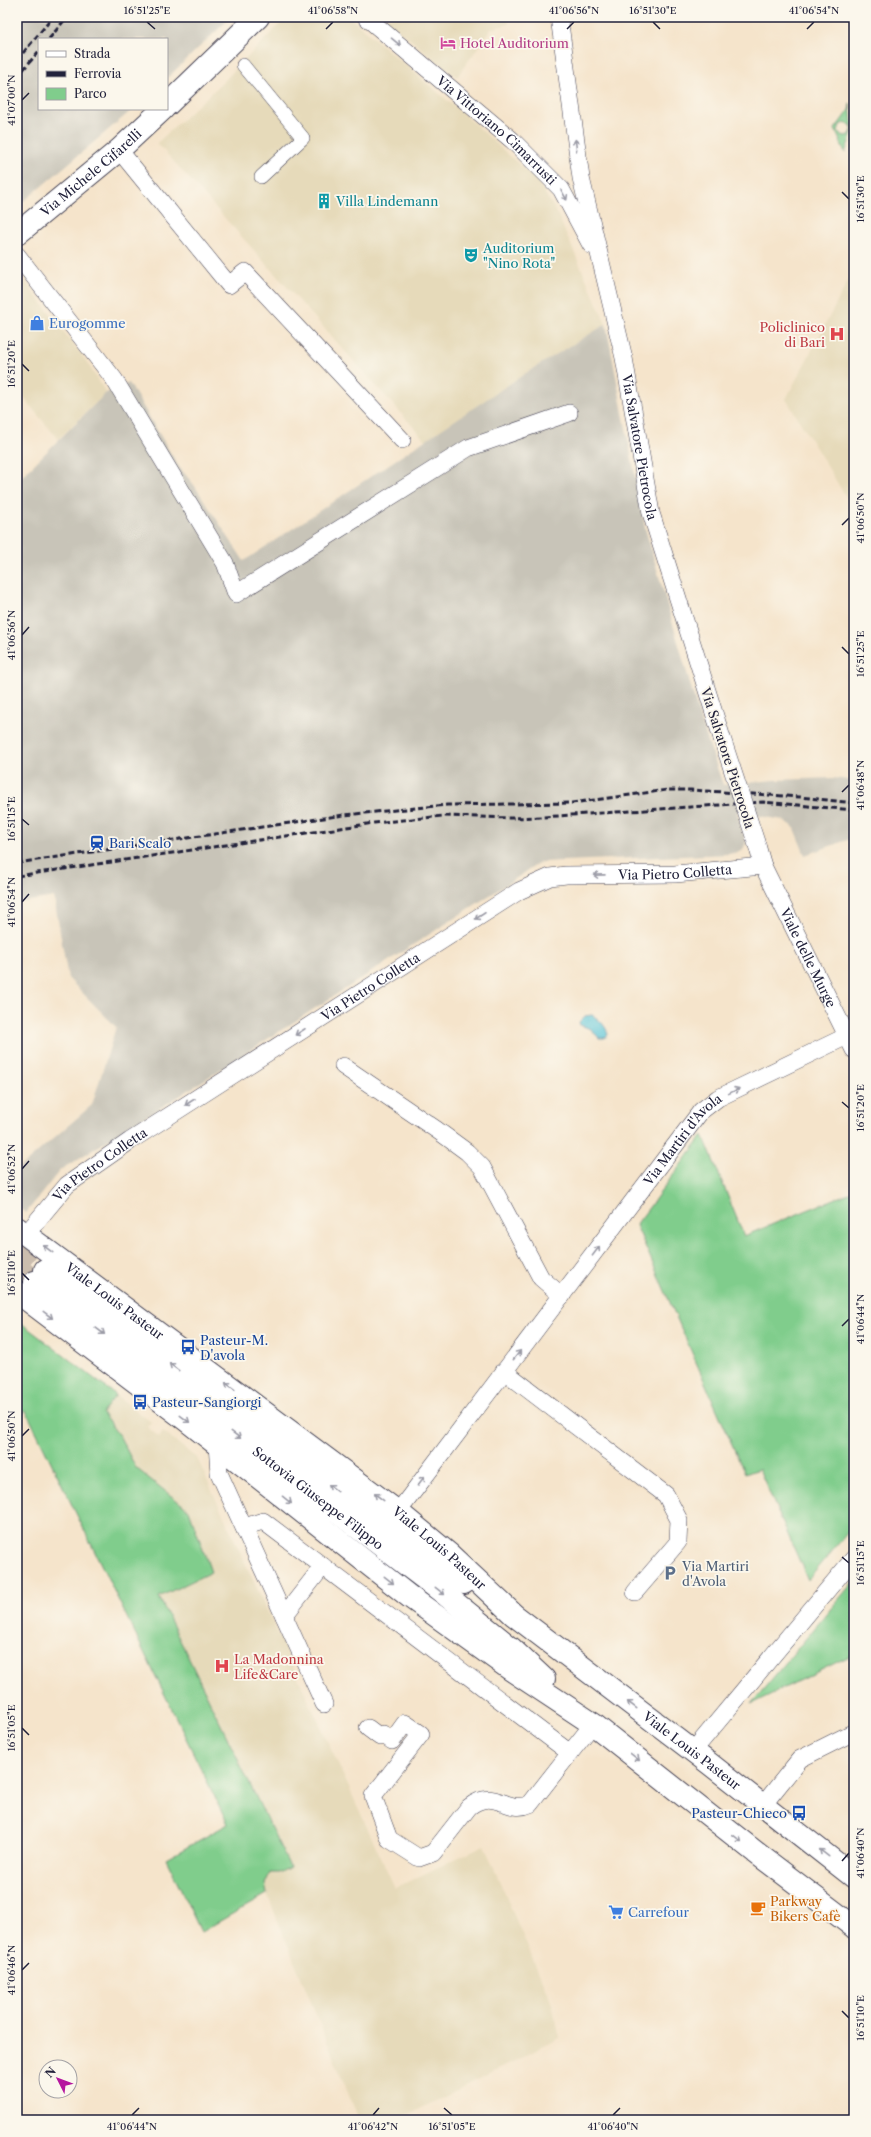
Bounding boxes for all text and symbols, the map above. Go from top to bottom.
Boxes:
text: 16°51'25"E [124,4,170,17]
text: 41°06'58"N [308,4,358,17]
text: 41°06'56"N [549,4,599,17]
text: 16°51'30"E [629,4,677,17]
text: 41°06'54"N [789,4,839,17]
hotel icon: Hotel Auditorium [439,34,457,52]
place label: Hotel Auditorium [460,35,569,51]
legend [38,38,168,110]
one-way arrow [390,38,401,47]
text: Strada [74,46,111,61]
text: Ferrovia [74,66,122,81]
street label: Via Vittoriano Cimarrusti [433,72,560,188]
text: 41°07'00"N [5,74,18,126]
text: Parco [74,86,107,101]
street label: Via Michele Cifarelli [36,125,145,220]
one-way arrow [572,139,580,152]
text: 16°51'30"E [854,175,867,223]
one-way arrow [560,189,568,201]
building icon: Villa Lindemann [315,192,333,210]
place label: Villa Lindemann [335,193,438,209]
place label: Auditorium "Nino Rota" [482,240,556,271]
theatre icon: Auditorium "Nino Rota" [462,246,480,264]
shop icon: Eurogomme [28,314,46,332]
place label: Eurogomme [49,315,126,331]
place label: Policlinico di Bari [759,319,825,350]
hospital icon: Policlinico di Bari [828,325,846,343]
text: 16°51'20"E [5,340,18,388]
street label: Via Salvatore Pietrocola [619,372,661,522]
text: 41°06'50"N [854,492,867,544]
text: 41°06'56"N [5,610,18,660]
text: 16°51'25"E [854,631,867,677]
street label: Via Salvatore Pietrocola [697,685,758,831]
text: 41°06'48"N [854,760,867,810]
text: 16°51'15"E [5,796,18,842]
station icon: Bari Scalo [88,834,106,852]
place label: Bari Scalo [109,835,171,851]
street label: Via Pietro Colletta [617,861,733,883]
one-way arrow [593,871,606,879]
text: 41°06'54"N [5,877,18,927]
street label: Viale delle Murge [777,904,840,1010]
one-way arrow [474,912,485,921]
street label: Via Pietro Colletta [317,949,423,1025]
one-way arrow [294,1028,305,1036]
text: 16°51'20"E [854,1084,867,1132]
one-way arrow [727,1087,739,1094]
street label: Via Martiri d'Avola [639,1090,725,1189]
one-way arrow [184,1099,196,1107]
street label: Via Pietro Colletta [48,1124,150,1205]
text: 41°06'52"N [5,1144,18,1194]
one-way arrow [42,1245,53,1253]
one-way arrow [592,1246,600,1257]
text: 16°51'10"E [5,1250,18,1296]
street label: Viale Louis Pasteur [62,1258,168,1343]
text: 41°06'44"N [854,1294,867,1344]
one-way arrow [42,1311,53,1320]
one-way arrow [94,1327,105,1335]
place label: Pasteur-M. D'avola [200,1332,268,1363]
bus stop icon: Pasteur-M. D'avola [179,1338,197,1356]
one-way arrow [512,1349,521,1360]
one-way arrow [168,1363,179,1371]
one-way arrow [225,1382,236,1390]
bus stop icon: Pasteur-Sangiorgi [131,1393,149,1411]
place label: Pasteur-Sangiorgi [152,1394,261,1410]
text: 41°06'50"N [5,1410,18,1462]
one-way arrow [179,1415,190,1424]
one-way arrow [231,1431,242,1440]
street label: Sottovia Giuseppe Filippo [250,1443,387,1553]
one-way arrow [417,1475,426,1486]
one-way arrow [328,1483,339,1492]
one-way arrow [374,1493,385,1502]
one-way arrow [282,1495,293,1504]
street label: Viale Louis Pasteur [389,1502,490,1593]
text: 16°51'15"E [854,1540,867,1586]
place label: Via Martiri d'Avola [681,1558,749,1589]
parking icon: Via Martiri d'Avola [661,1564,679,1582]
one-way arrow [384,1576,395,1585]
one-way arrow [434,1586,445,1595]
place label: La Madonnina Life&Care [234,1651,324,1682]
hospital icon: La Madonnina Life&Care [213,1657,231,1675]
one-way arrow [627,1700,638,1709]
text: 16°51'05"E [5,1704,18,1752]
street label: Viale Louis Pasteur [639,1707,744,1793]
one-way arrow [629,1753,640,1762]
bus stop icon: Pasteur-Chieco [790,1804,808,1822]
place label: Pasteur-Chieco [691,1805,787,1821]
text: 41°06'40"N [854,1828,867,1878]
one-way arrow [731,1833,742,1842]
one-way arrow [818,1848,829,1857]
place label: Parkway Bikers Cafè [770,1893,841,1924]
cafe icon: Parkway Bikers Cafè [749,1899,767,1917]
supermarket icon: Carrefour [607,1903,625,1921]
place label: Carrefour [628,1904,689,1920]
text: 41°06'46"N [5,1945,18,1995]
text: 16°51'10"E [854,1995,867,2041]
north arrow [38,2059,78,2099]
text: N [42,2064,59,2081]
text: 41°06'44"N [107,2120,157,2133]
text: 41°06'42"N [348,2120,398,2133]
text: 16°51'05"E [428,2120,476,2133]
text: 41°06'40"N [588,2120,638,2133]

